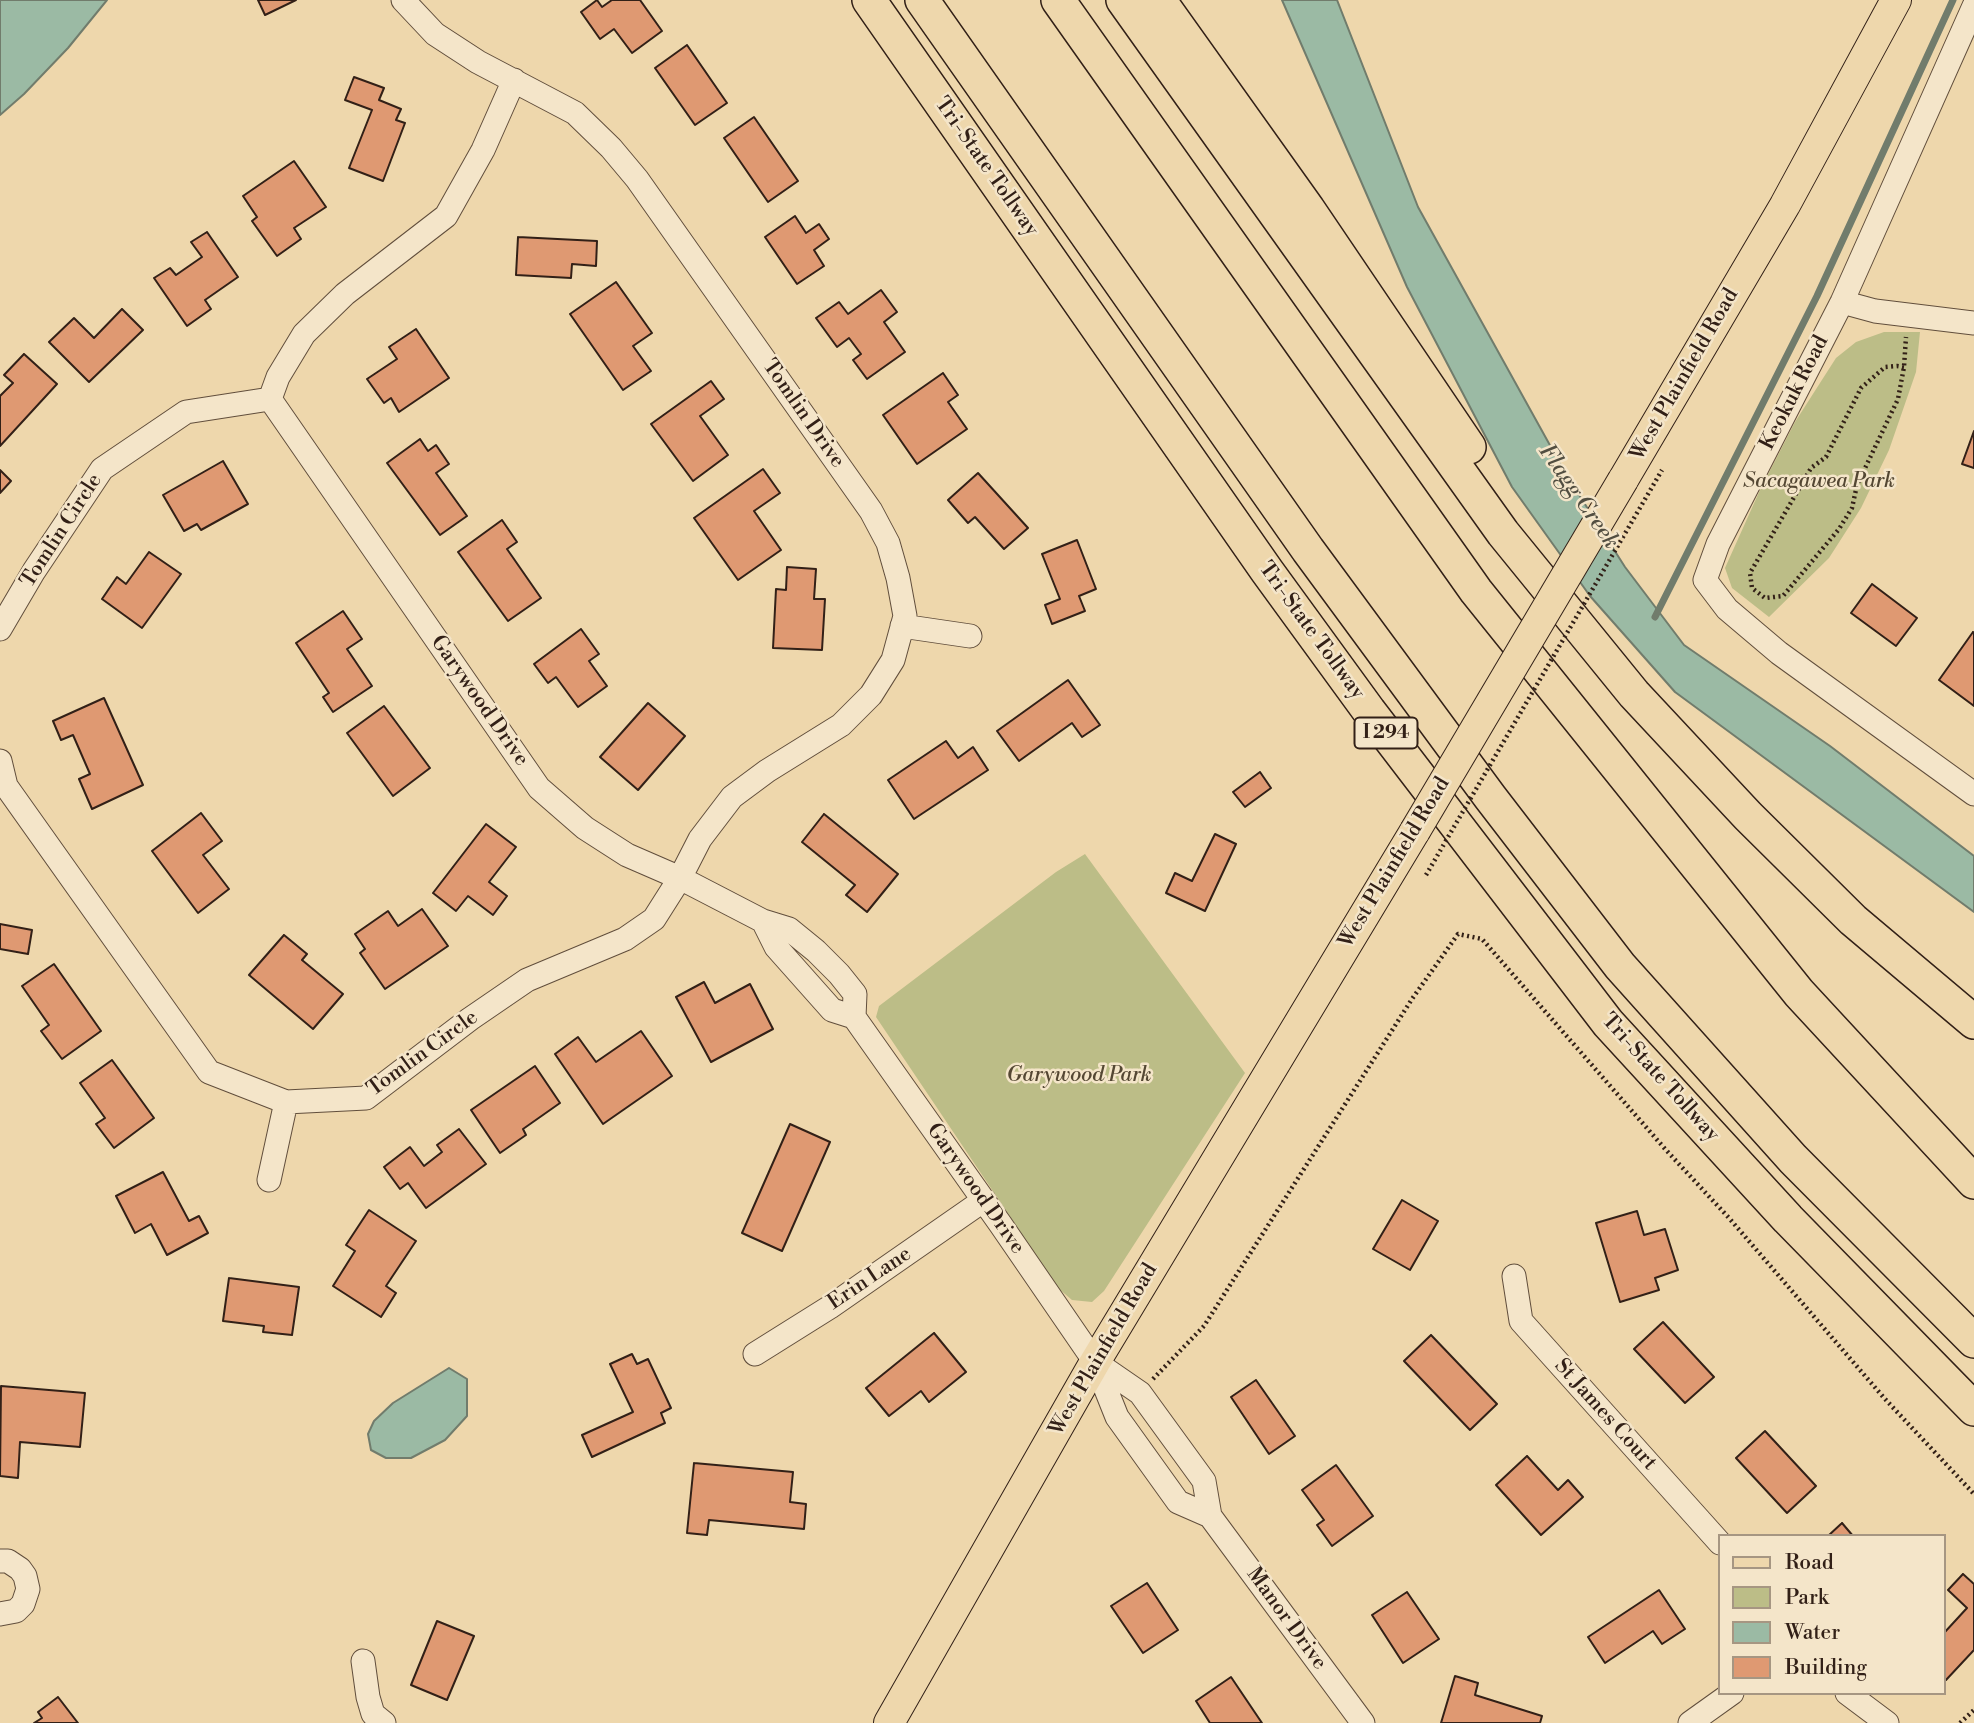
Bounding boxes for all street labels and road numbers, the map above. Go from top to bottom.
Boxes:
street label: Tri-State Tollway [929,93,1043,241]
street label: West Plainfield Road [1625,284,1745,466]
street label: Keokuk Road [1755,332,1835,454]
street label: Tomlin Drive [756,355,850,473]
street label: Tomlin Circle [16,469,108,593]
street label: Tri-State Tollway [1253,557,1369,705]
street label: Garywood Drive [425,631,533,771]
road number: I 294 [1354,718,1418,748]
street label: West Plainfield Road [1334,773,1456,953]
street label: Tomlin Circle [363,1005,483,1103]
street label: Tri-State Tollway [1596,1009,1724,1147]
street label: Garywood Drive [921,1119,1029,1259]
street label: Erin Lane [823,1242,917,1316]
street label: West Plainfield Road [1044,1259,1164,1441]
street label: St James Court [1548,1354,1662,1476]
street label: Manor Drive [1240,1563,1332,1675]

